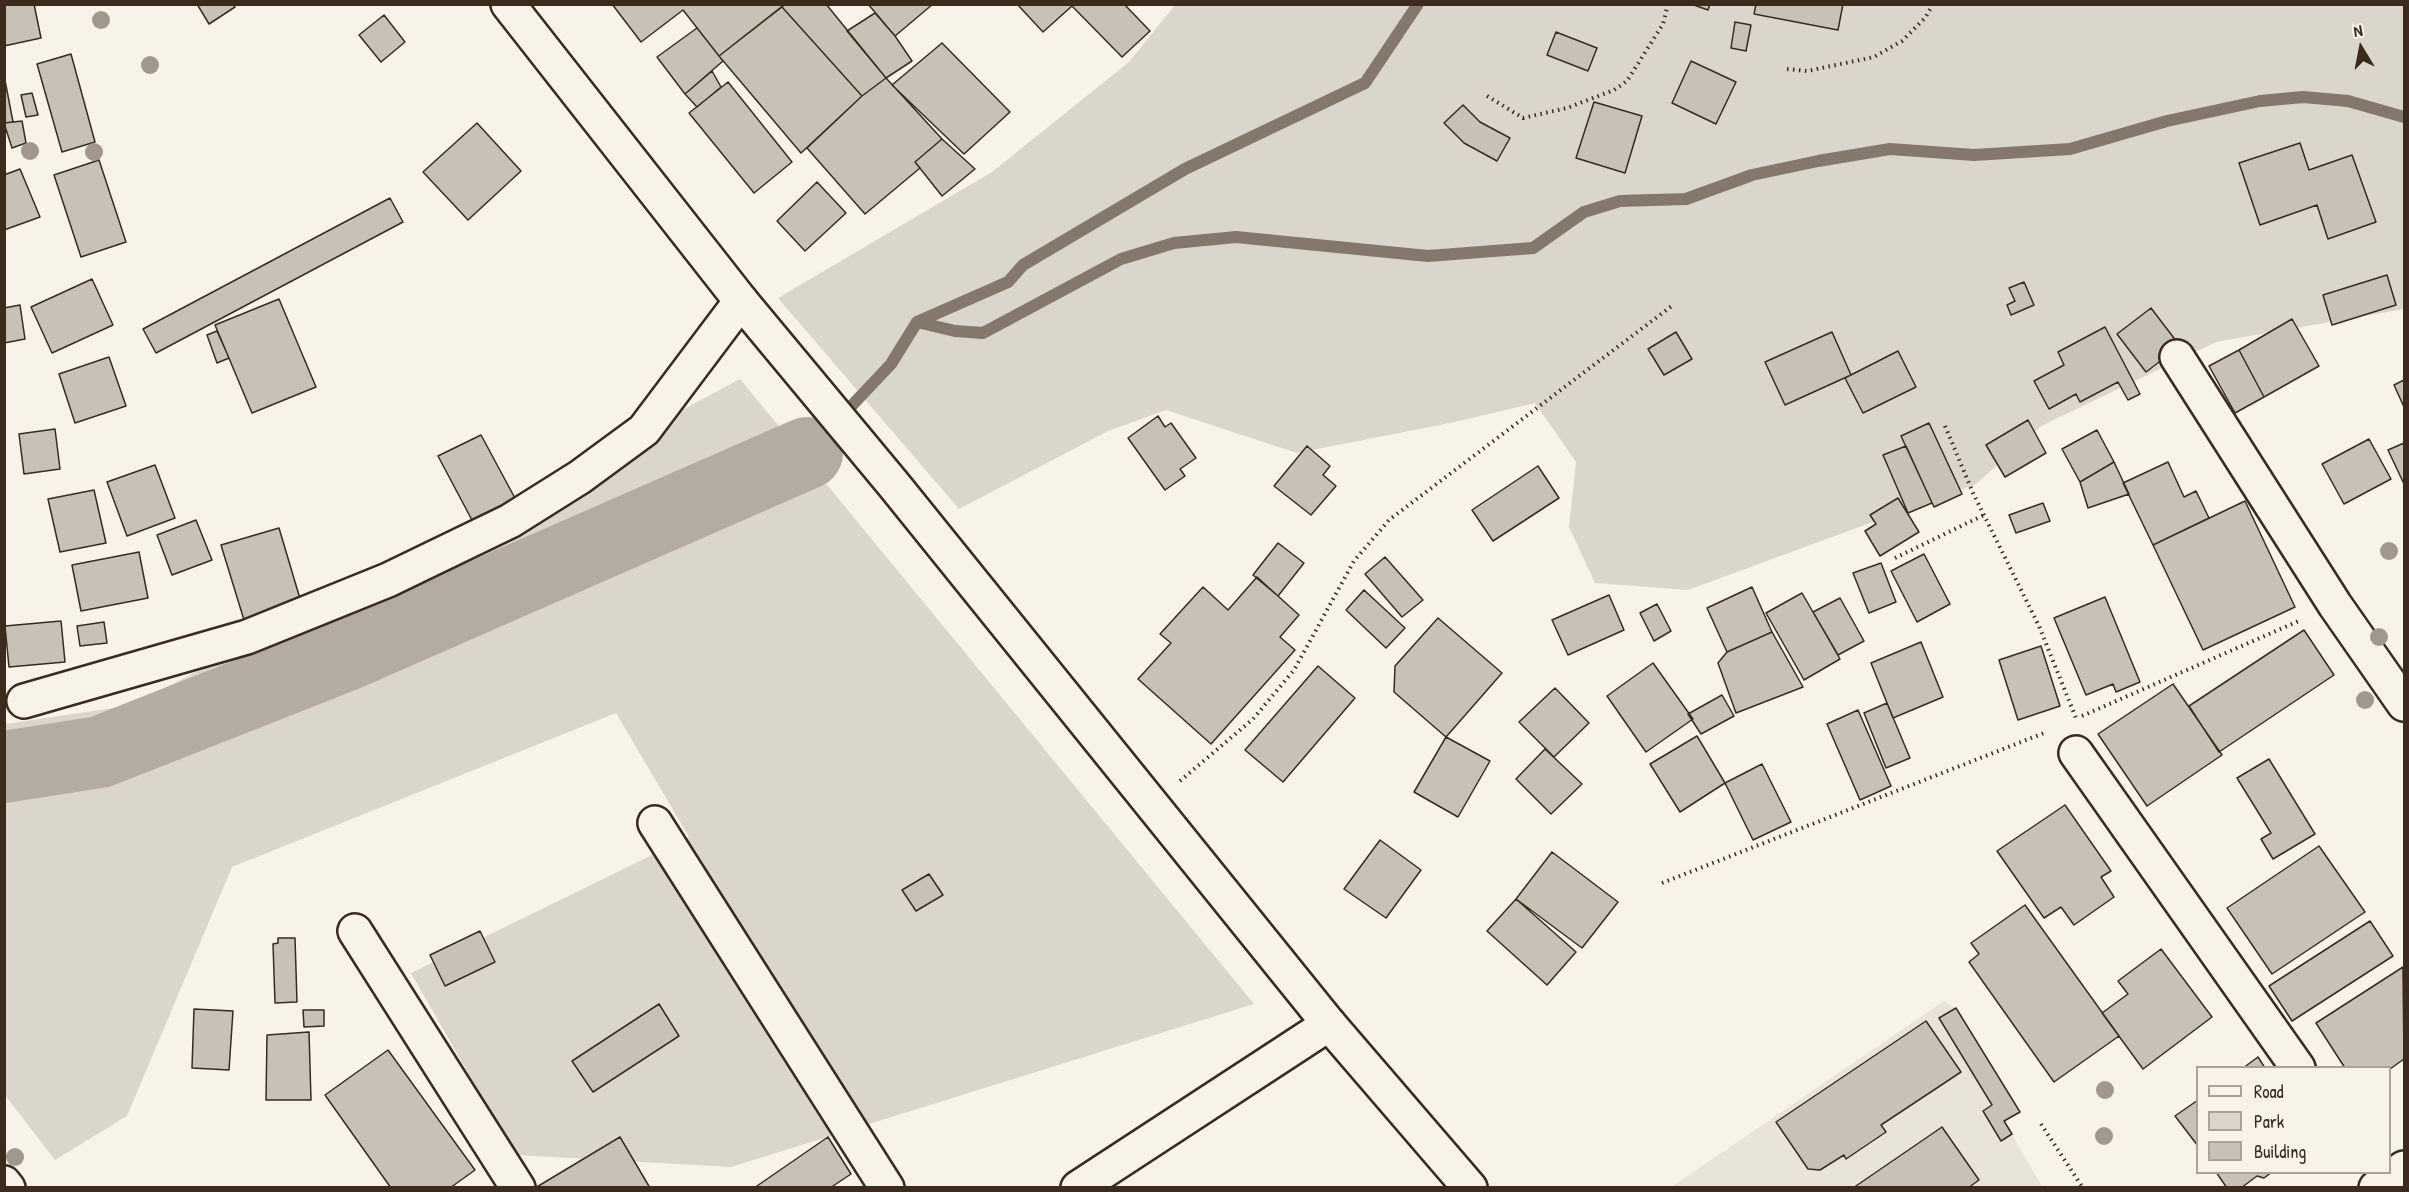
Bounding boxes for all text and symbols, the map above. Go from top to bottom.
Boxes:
north arrow [2331,18,2391,78]
text: N [2352,19,2364,42]
legend [2196,1066,2391,1174]
text: Road [2254,1079,2284,1104]
text: Park [2254,1109,2284,1134]
text: Building [2254,1139,2306,1164]

